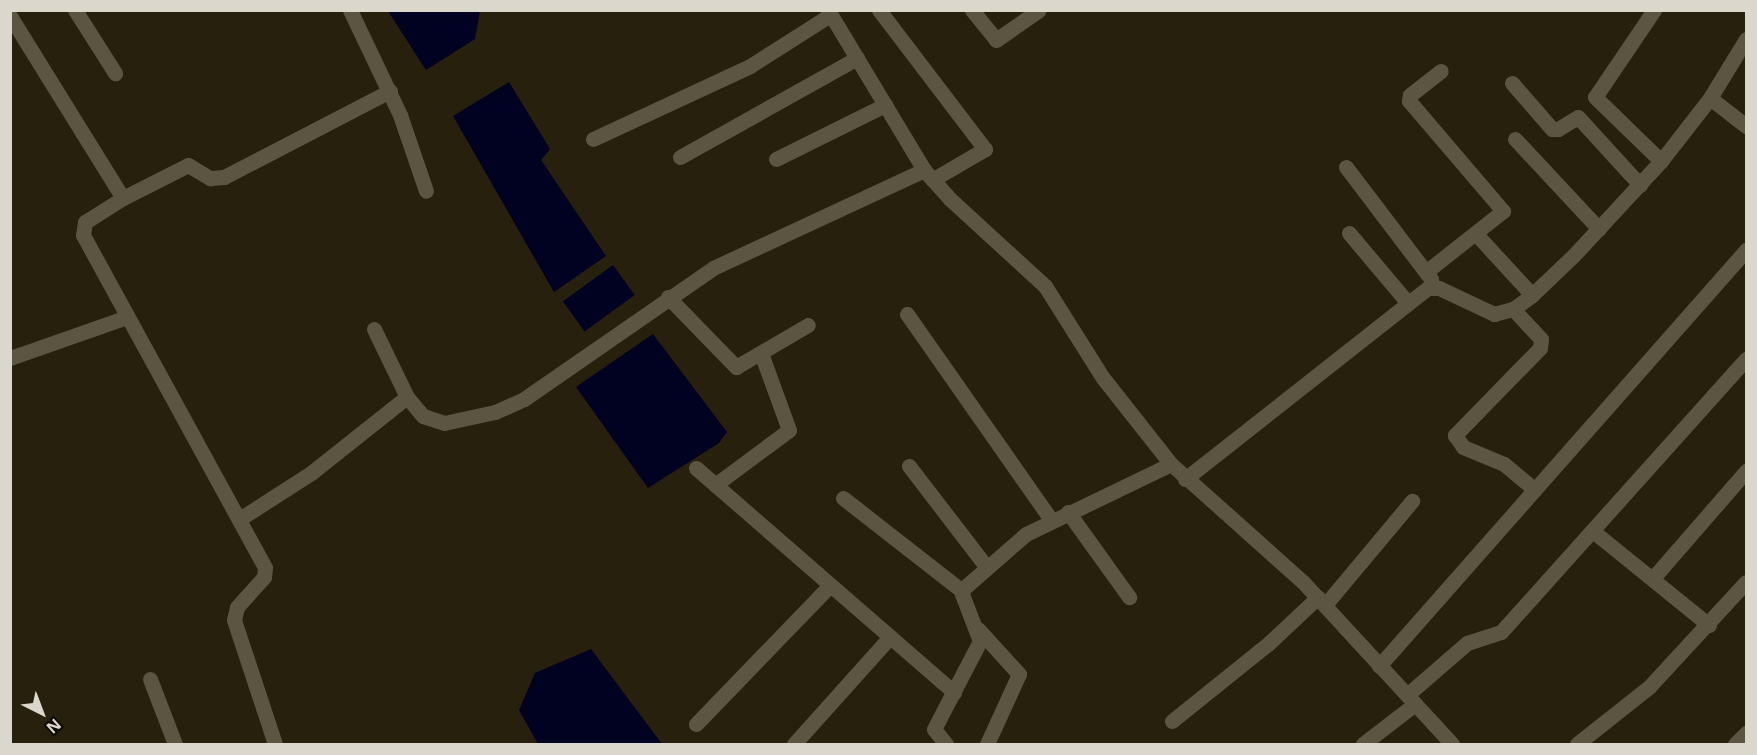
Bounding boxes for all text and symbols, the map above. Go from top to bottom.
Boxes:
north arrow [12,683,72,743]
text: N [42,714,66,739]

